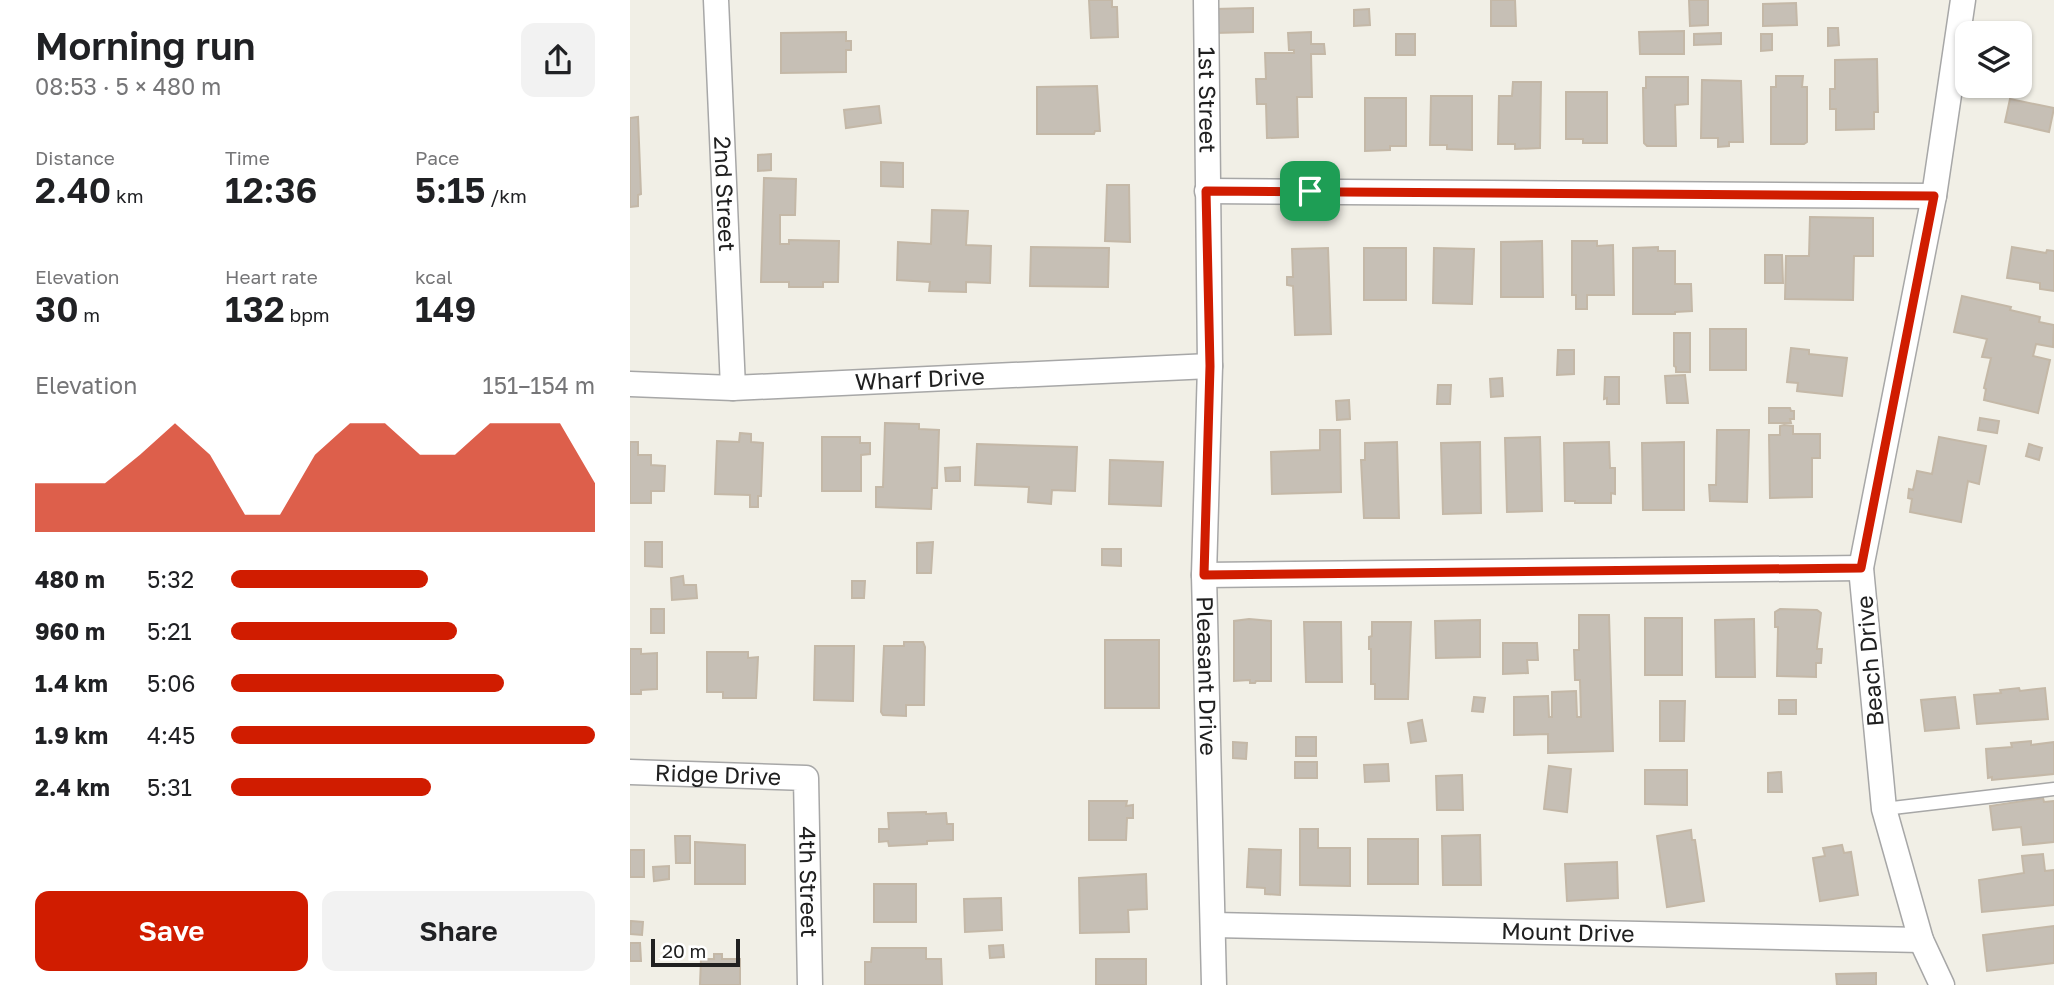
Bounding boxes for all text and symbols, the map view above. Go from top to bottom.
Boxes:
map controls [1955,21,2032,98]
button: layers [1955,21,2032,98]
text: Morning run [35,23,256,68]
button: share [521,23,595,97]
street label: 1st Street [1194,47,1223,153]
text: 08:53 · 5 × 480 m [35,72,221,100]
street label: 2nd Street [709,135,742,252]
text: Distance [35,146,115,169]
text: Time [225,146,270,169]
text: Pace [415,146,459,169]
pin [1280,161,1340,221]
text: 2.40 [35,169,111,211]
text: 12:36 [225,169,317,211]
text: 5:15 [415,169,485,211]
icon: arrive [1291,172,1329,210]
text: km [111,184,143,207]
text: /km [485,184,527,207]
text: Elevation [35,265,120,288]
text: Heart rate [225,265,318,288]
text: kcal [415,265,453,288]
text: 30 [35,288,79,330]
text: 132 [225,288,285,330]
text: 149 [415,288,476,330]
text: m [79,303,100,326]
text: bpm [285,303,330,326]
street label: Wharf Drive [854,361,985,395]
text: Elevation [35,371,137,399]
text: 151–154 m [483,371,595,399]
text: 480 m [35,565,105,593]
text: 5:32 [147,565,194,593]
street label: Beach Drive [1849,595,1889,728]
street label: Pleasant Drive [1192,596,1223,756]
text: 960 m [35,617,105,645]
text: 5:21 [147,617,192,645]
text: 1.4 km [35,669,108,697]
text: 5:06 [147,669,195,697]
text: 1.9 km [35,721,108,749]
text: 4:45 [147,721,195,749]
street label: Ridge Drive [654,758,782,790]
text: 2.4 km [35,773,110,801]
text: 5:31 [147,773,192,801]
street label: 4th Street [794,826,824,938]
button: Save [35,891,308,971]
button: Share [322,891,595,971]
street label: Mount Drive [1501,916,1635,947]
scale bar [651,936,740,968]
text: 20 m [662,939,706,962]

